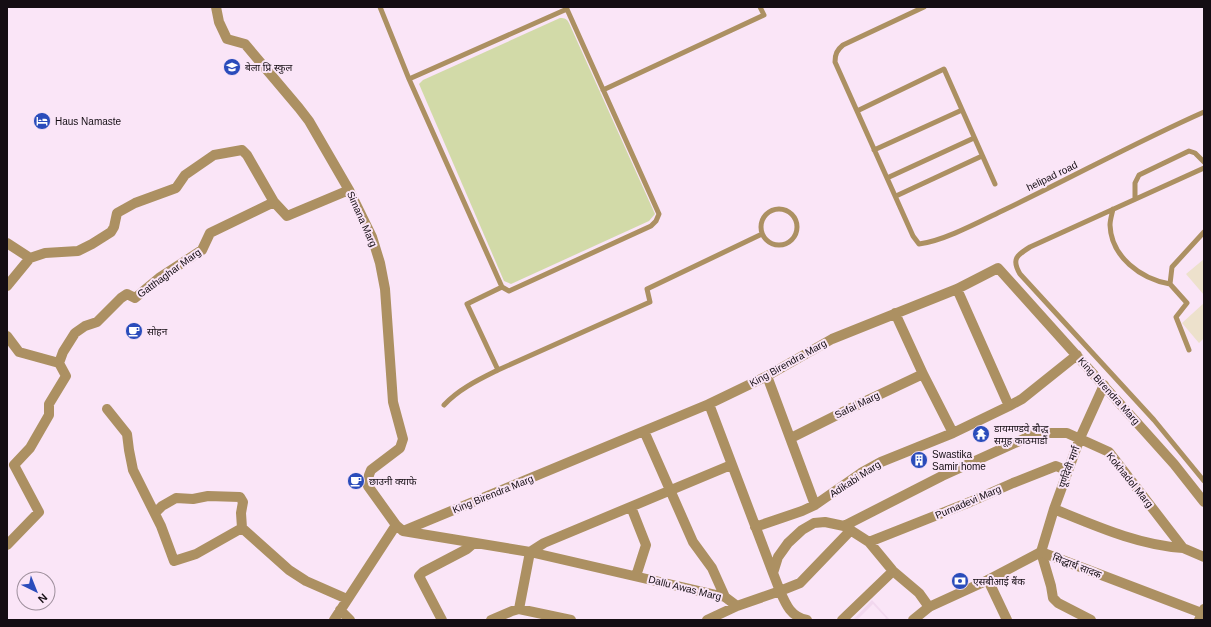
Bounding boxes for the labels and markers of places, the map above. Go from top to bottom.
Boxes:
school or university icon: बेला प्रि स्कुल [222,57,242,77]
place label: बेला प्रि स्कुल [245,62,292,74]
hotel icon: Haus Namaste [32,111,52,131]
place label: Haus Namaste [55,116,122,127]
cafe icon: सोहन [124,321,144,341]
place label: सोहन [147,326,168,337]
place label: डायमण्डवे बौद्ध समूह काठमाडौं [993,423,1049,447]
temple icon: डायमण्डवे बौद्ध समूह काठमाडौं [971,424,991,444]
place label: Swastika Samir home [932,449,986,472]
building icon: Swastika Samir home [909,450,929,470]
cafe icon: छाउनी क्याफे [346,471,366,491]
place label: छाउनी क्याफे [369,476,417,487]
bank icon: एसबीआई बैंक [950,571,970,591]
place label: एसबीआई बैंक [973,576,1025,587]

